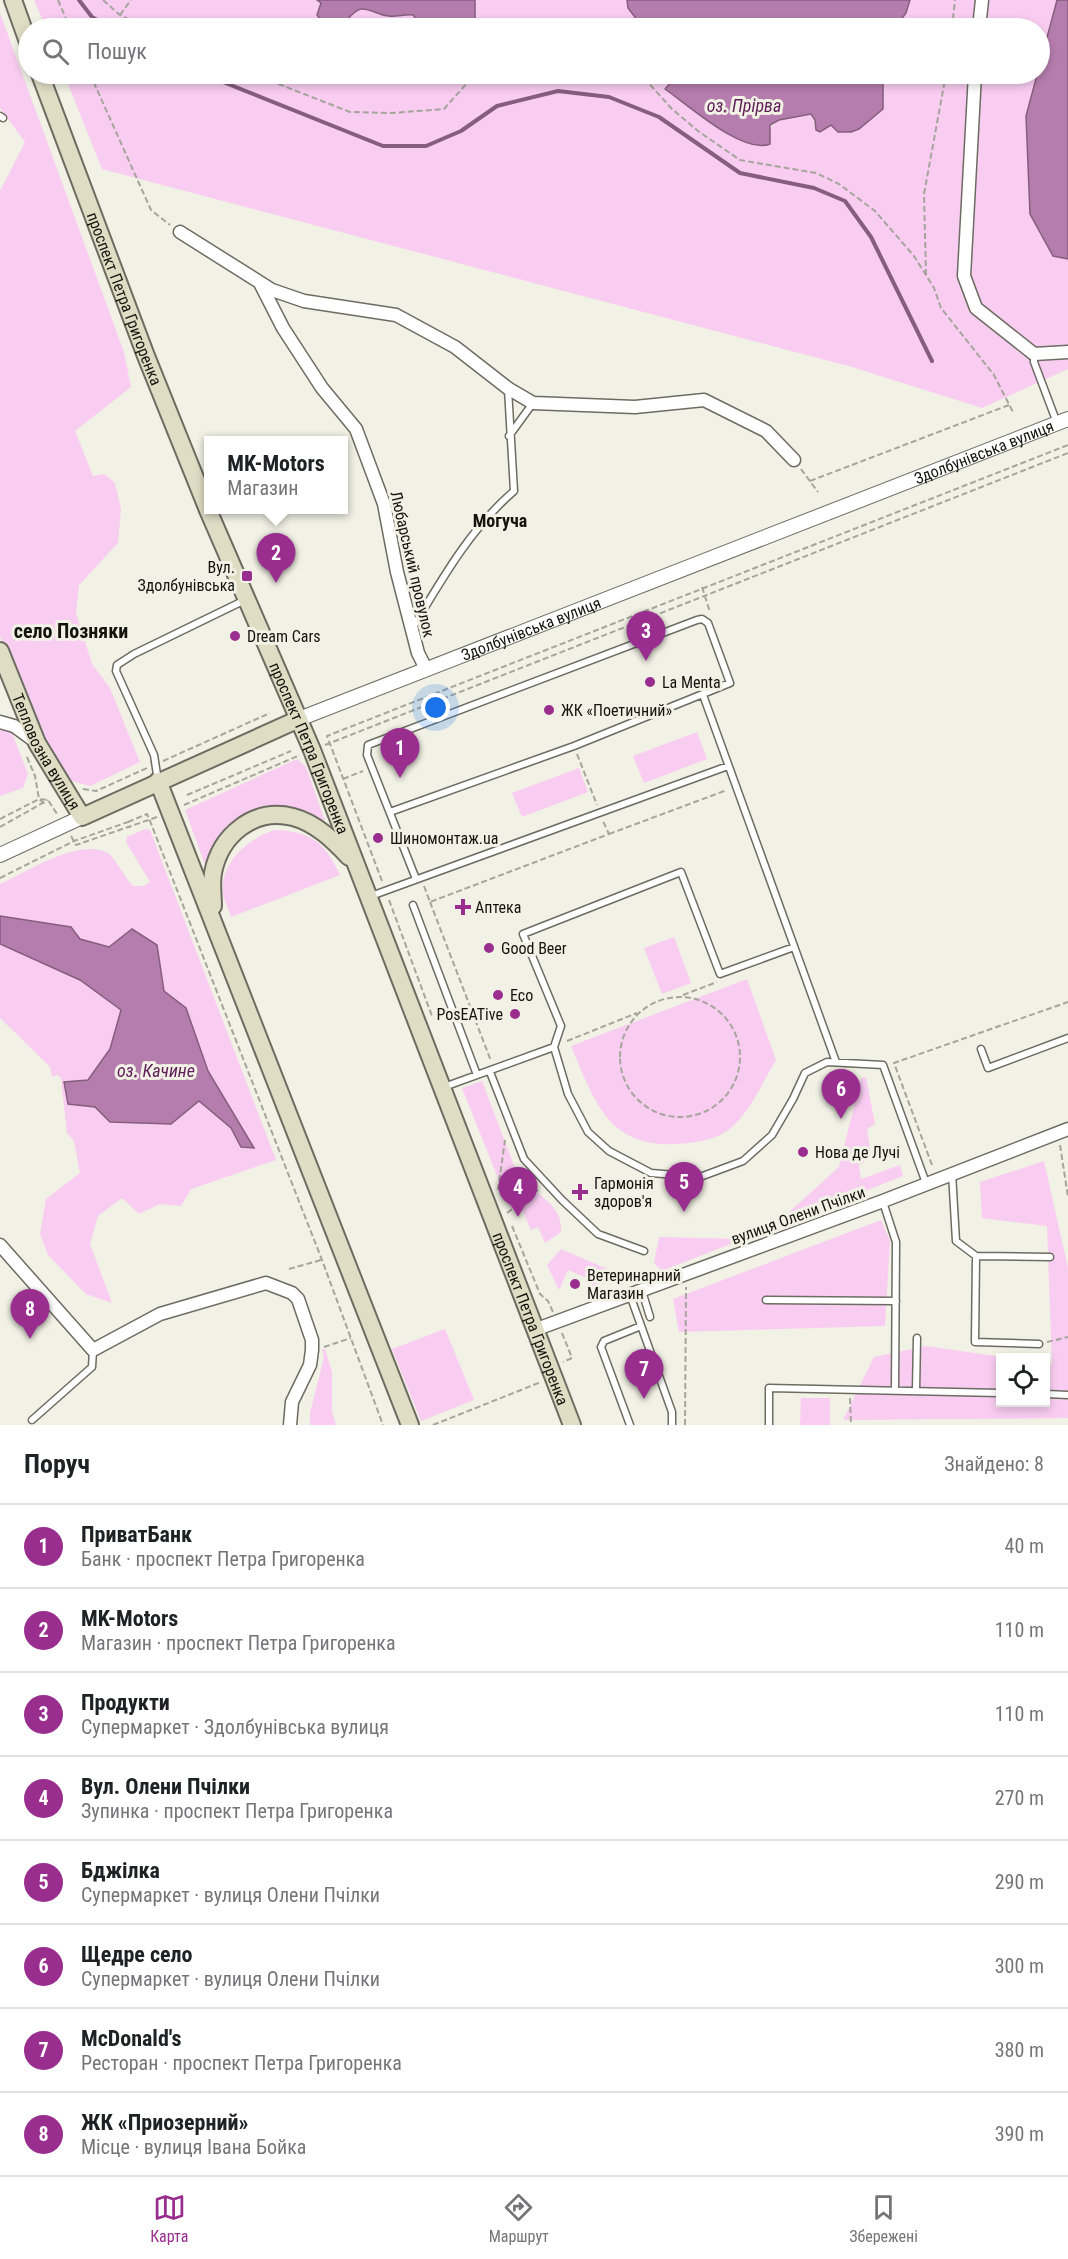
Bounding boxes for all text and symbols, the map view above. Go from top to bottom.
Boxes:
search box [18,18,1050,84]
icon: search [39,35,72,68]
text: Пошук [87,39,147,64]
water label: оз. Прірва [707,95,781,116]
street label: проспект Петра Григоренка [83,210,166,388]
street label: Здолбунівська вулиця [911,417,1056,488]
popup [204,436,348,514]
text: MK-Motors [227,451,325,476]
text: Магазин [227,476,298,500]
street label: Любарський провулок [386,489,439,639]
district label: Могуча [473,510,527,531]
pin: 2 [256,534,296,583]
place label: Вул. Здолбунівська [137,558,235,595]
marker: Вул. Здолбунівська [240,569,254,583]
street label: Здолбунівська вулиця [459,593,604,665]
pin: 3 [626,612,666,661]
district label: село Позняки [14,619,128,643]
place label: Dream Cars [247,627,321,646]
marker: Dream Cars [228,629,242,643]
street label: проспект Петра Григоренка [265,660,352,837]
place label: La Menta [662,673,721,692]
marker: La Menta [643,675,657,689]
street label: Тепловозна вулиця [8,691,84,813]
your location [421,693,450,722]
place label: ЖК «Поетичний» [561,701,672,720]
marker: ЖК «Поетичний» [542,703,556,717]
pin: 1 [380,728,420,778]
place label: Шиномонтаж.ua [390,829,498,848]
marker: Шиномонтаж.ua [371,831,385,845]
place label: Аптека [475,898,521,917]
marker: Аптека [456,900,470,914]
place label: Good Beer [501,939,567,958]
marker: Good Beer [482,941,496,955]
place label: Eco [510,986,533,1005]
marker: Eco [491,988,505,1002]
place label: PosEATive [436,1005,503,1024]
marker: PosEATive [508,1007,522,1021]
water label: оз. Качине [117,1060,195,1081]
pin: 6 [822,1070,860,1119]
place label: Нова де Лучі [815,1143,900,1162]
marker: Нова де Лучі [796,1145,810,1159]
pin: 5 [664,1162,704,1212]
pin: 4 [498,1168,538,1217]
place label: Гармонія здоров'я [594,1174,654,1211]
street label: вулиця Олени Пчілки [729,1182,868,1249]
marker: Гармонія здоров'я [571,1183,589,1201]
street label: проспект Петра Григоренка [489,1230,572,1408]
place label: Ветеринарний Магазин [587,1266,681,1303]
marker: Ветеринарний Магазин [568,1277,582,1291]
pin: 8 [10,1290,50,1339]
pin: 7 [624,1350,664,1399]
map controls [996,1353,1050,1407]
button: locate [996,1353,1050,1407]
text: Поруч [24,1449,90,1479]
text: Знайдено: 8 [944,1452,1044,1476]
text: ПриватБанк [81,1522,192,1547]
text: 1 [38,1534,49,1558]
text: 40 m [1005,1534,1044,1558]
text: Банк · проспект Петра Григоренка [81,1547,365,1571]
text: MK-Motors [81,1606,178,1631]
text: 2 [38,1618,49,1642]
text: 110 m [995,1618,1044,1642]
text: Магазин · проспект Петра Григоренка [81,1631,396,1655]
text: Продукти [81,1690,170,1715]
text: 3 [38,1702,49,1726]
text: 110 m [995,1702,1044,1726]
text: Супермаркет · Здолбунівська вулиця [81,1715,389,1739]
text: Вул. Олени Пчілки [81,1774,250,1799]
text: 4 [38,1786,49,1810]
text: 270 m [995,1786,1044,1810]
text: Зупинка · проспект Петра Григоренка [81,1799,393,1823]
text: Бджілка [81,1858,160,1883]
text: 5 [38,1870,49,1894]
text: 290 m [995,1870,1044,1894]
text: Супермаркет · вулиця Олени Пчілки [81,1883,380,1907]
text: Щедре село [81,1942,193,1967]
text: 6 [38,1954,49,1978]
text: 300 m [995,1954,1044,1978]
text: Супермаркет · вулиця Олени Пчілки [81,1967,380,1991]
text: McDonald's [81,2026,181,2051]
text: 7 [38,2038,49,2062]
text: 380 m [995,2038,1044,2062]
text: Ресторан · проспект Петра Григоренка [81,2051,402,2075]
text: ЖК «Приозерний» [81,2110,248,2135]
text: 8 [38,2122,49,2146]
text: 390 m [995,2122,1044,2146]
text: Місце · вулиця Івана Бойка [81,2135,306,2159]
tab: Карта [150,2191,188,2246]
tab: Маршрут [489,2191,549,2246]
tab: Збережені [849,2191,918,2246]

